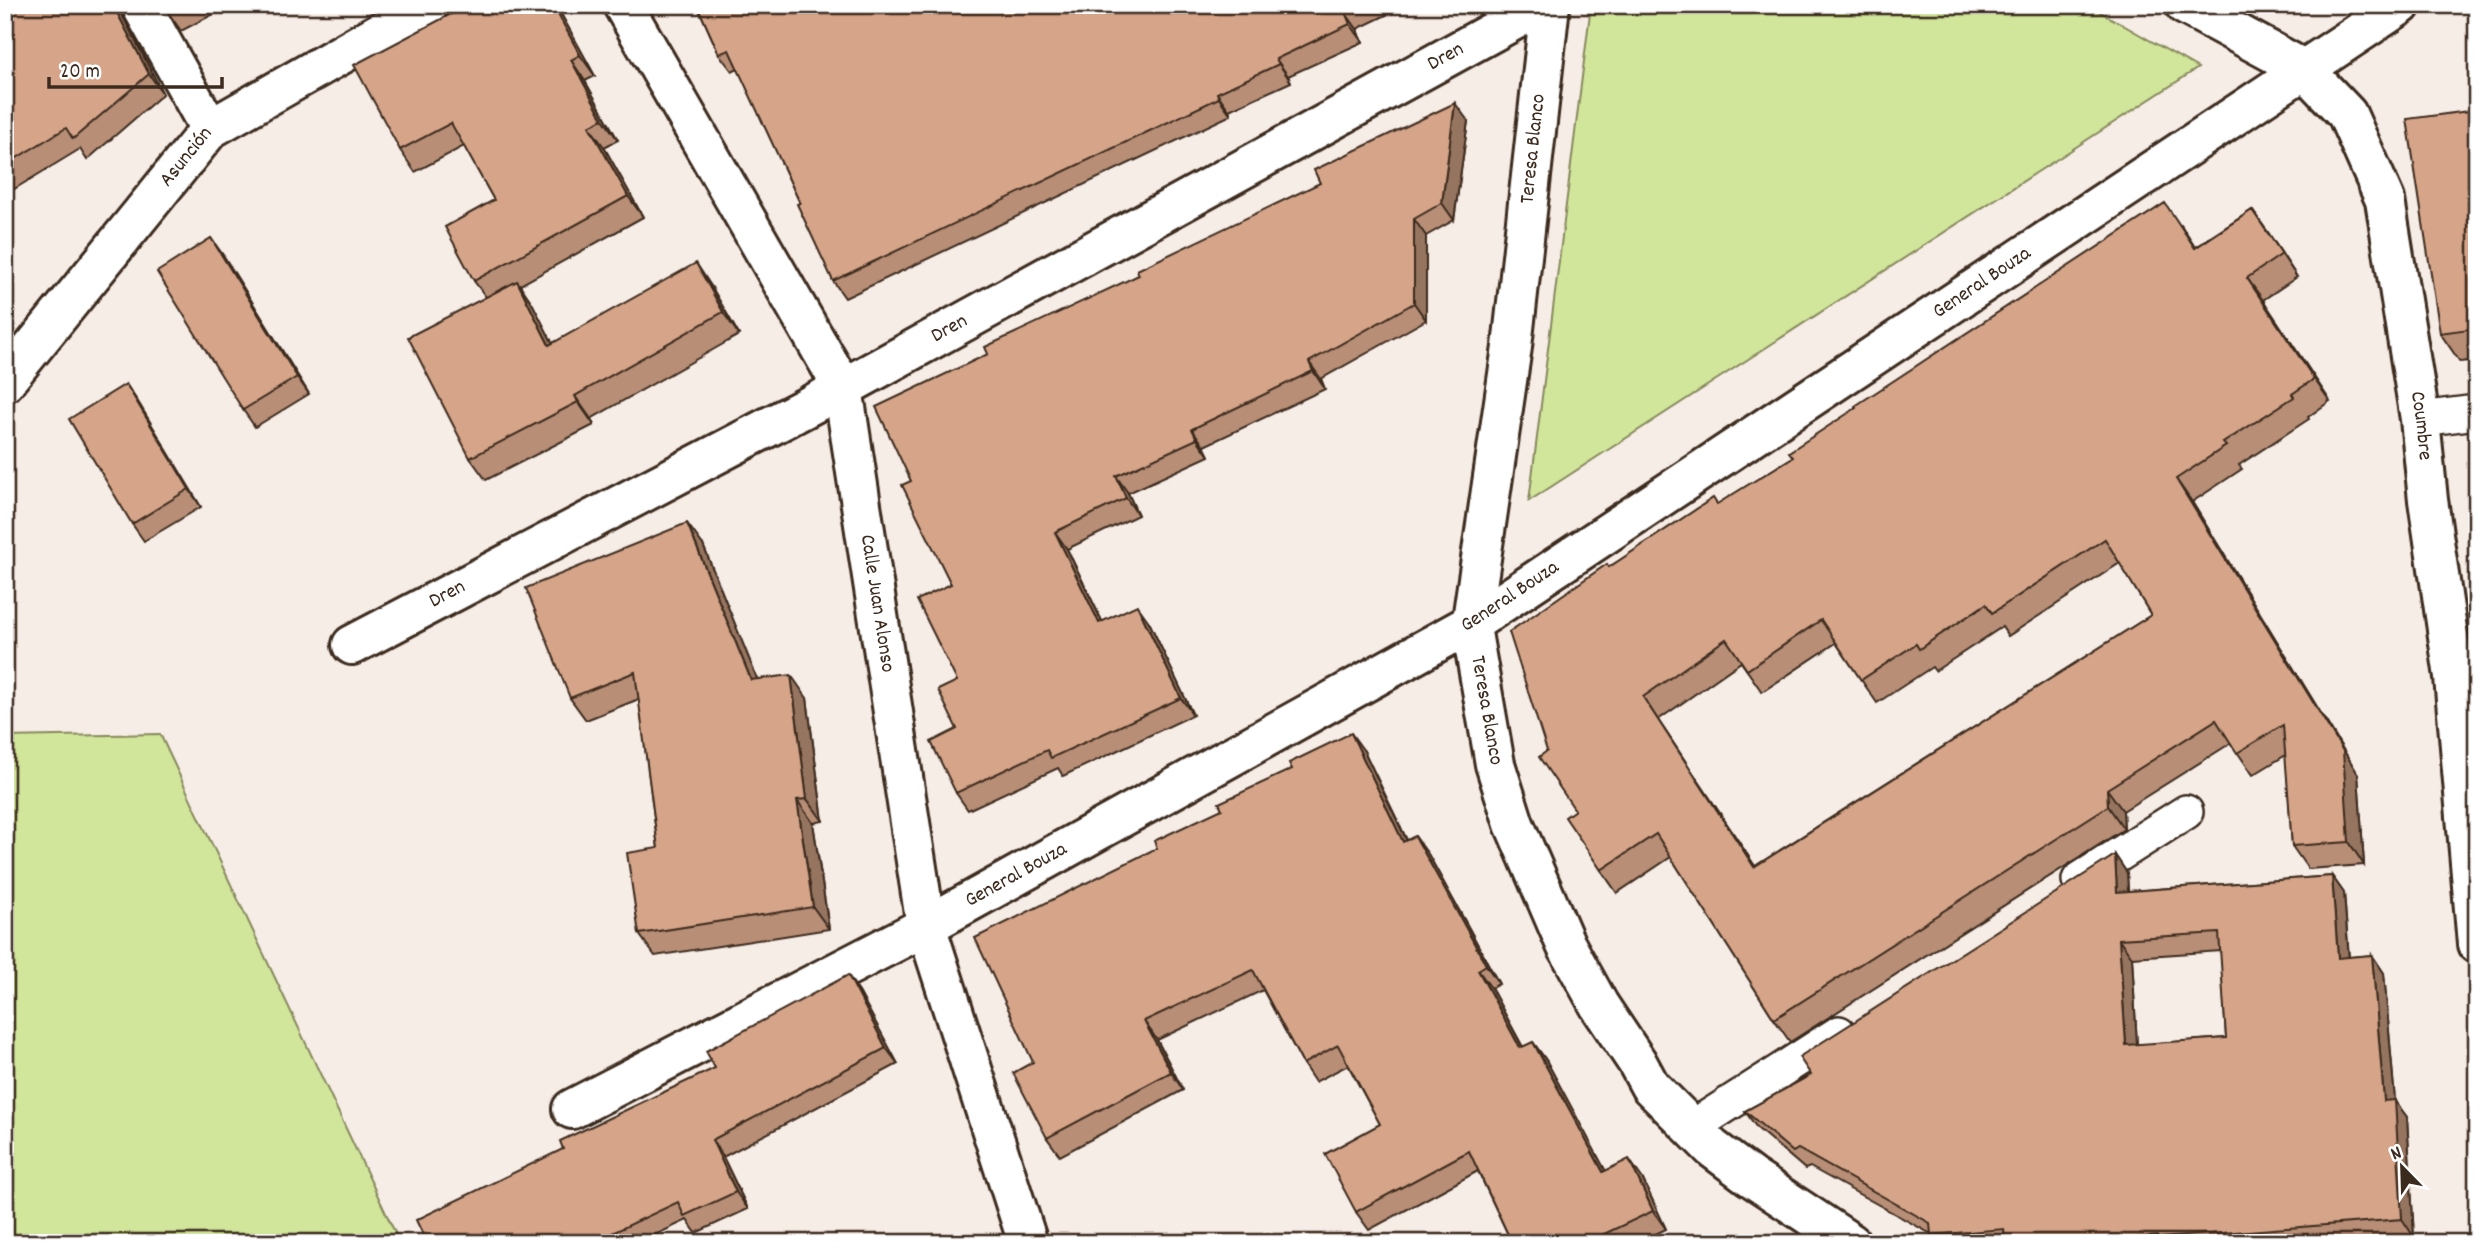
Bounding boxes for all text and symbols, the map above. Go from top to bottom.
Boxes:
street label: Dren [1423,35,1470,80]
scale bar [49,46,222,90]
text: 20 m [60,58,100,88]
street label: Teresa Blanco [1513,93,1555,205]
street label: Asunción [153,121,221,194]
street label: General Bouza [1927,239,2039,327]
street label: Dren [926,307,974,352]
street label: Coumbre [2401,389,2439,462]
street label: Calle Juan Alonso [851,533,902,675]
street label: General Bouza [1456,553,1566,641]
street label: Dren [424,573,471,617]
street label: Teresa Blanco [1461,654,1510,768]
street label: General Bouza [960,835,1074,916]
north arrow [2366,1132,2436,1202]
text: N [2387,1140,2406,1169]

